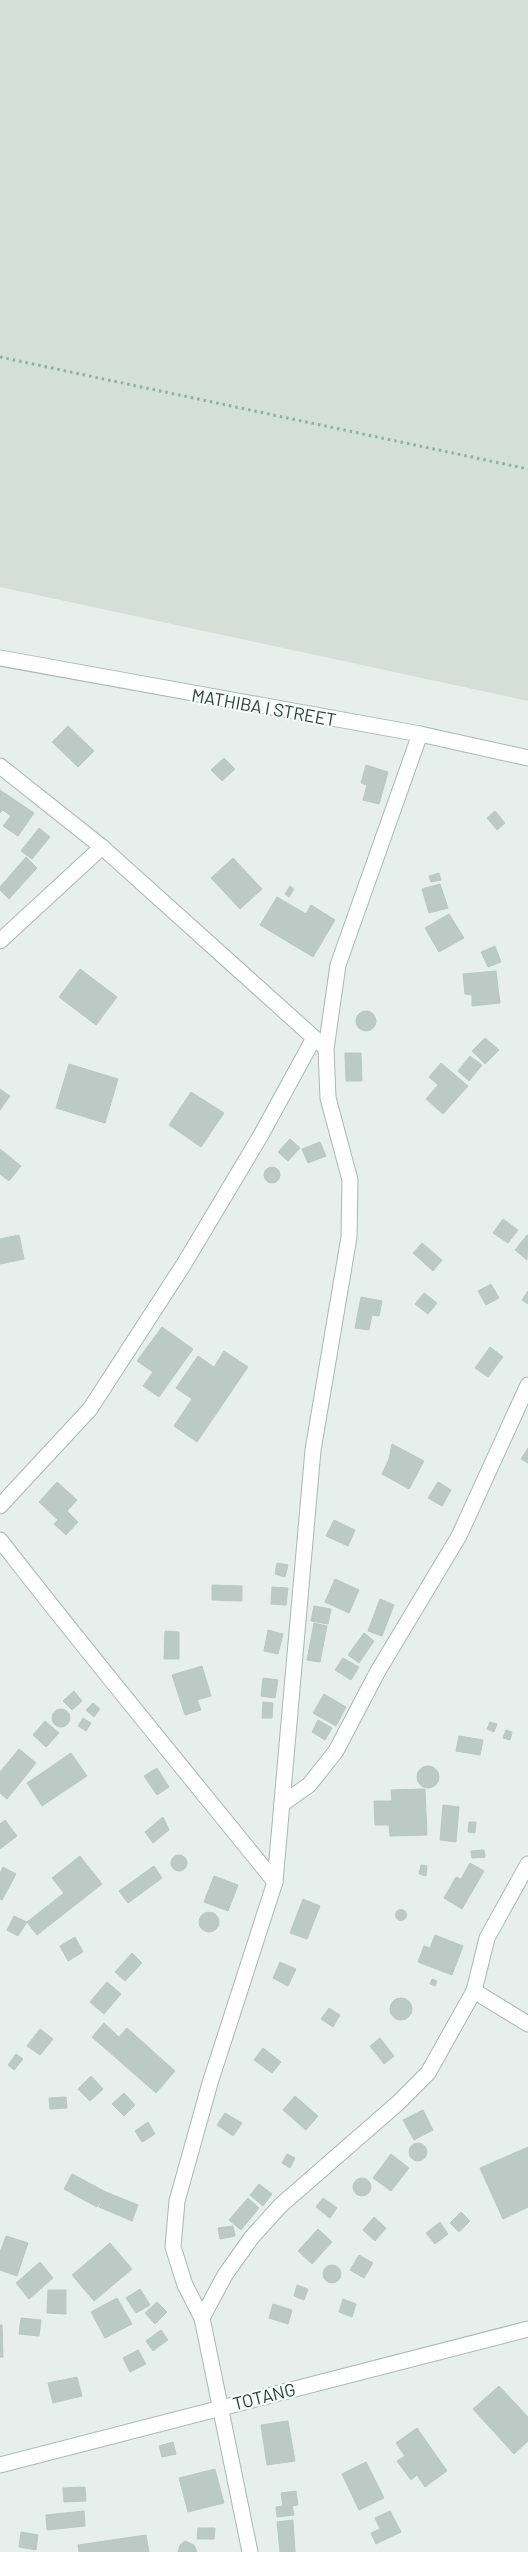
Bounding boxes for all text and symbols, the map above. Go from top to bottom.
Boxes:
street label: MATHIBA I STREET [190,683,338,731]
street label: TOTANG [230,2378,298,2414]

